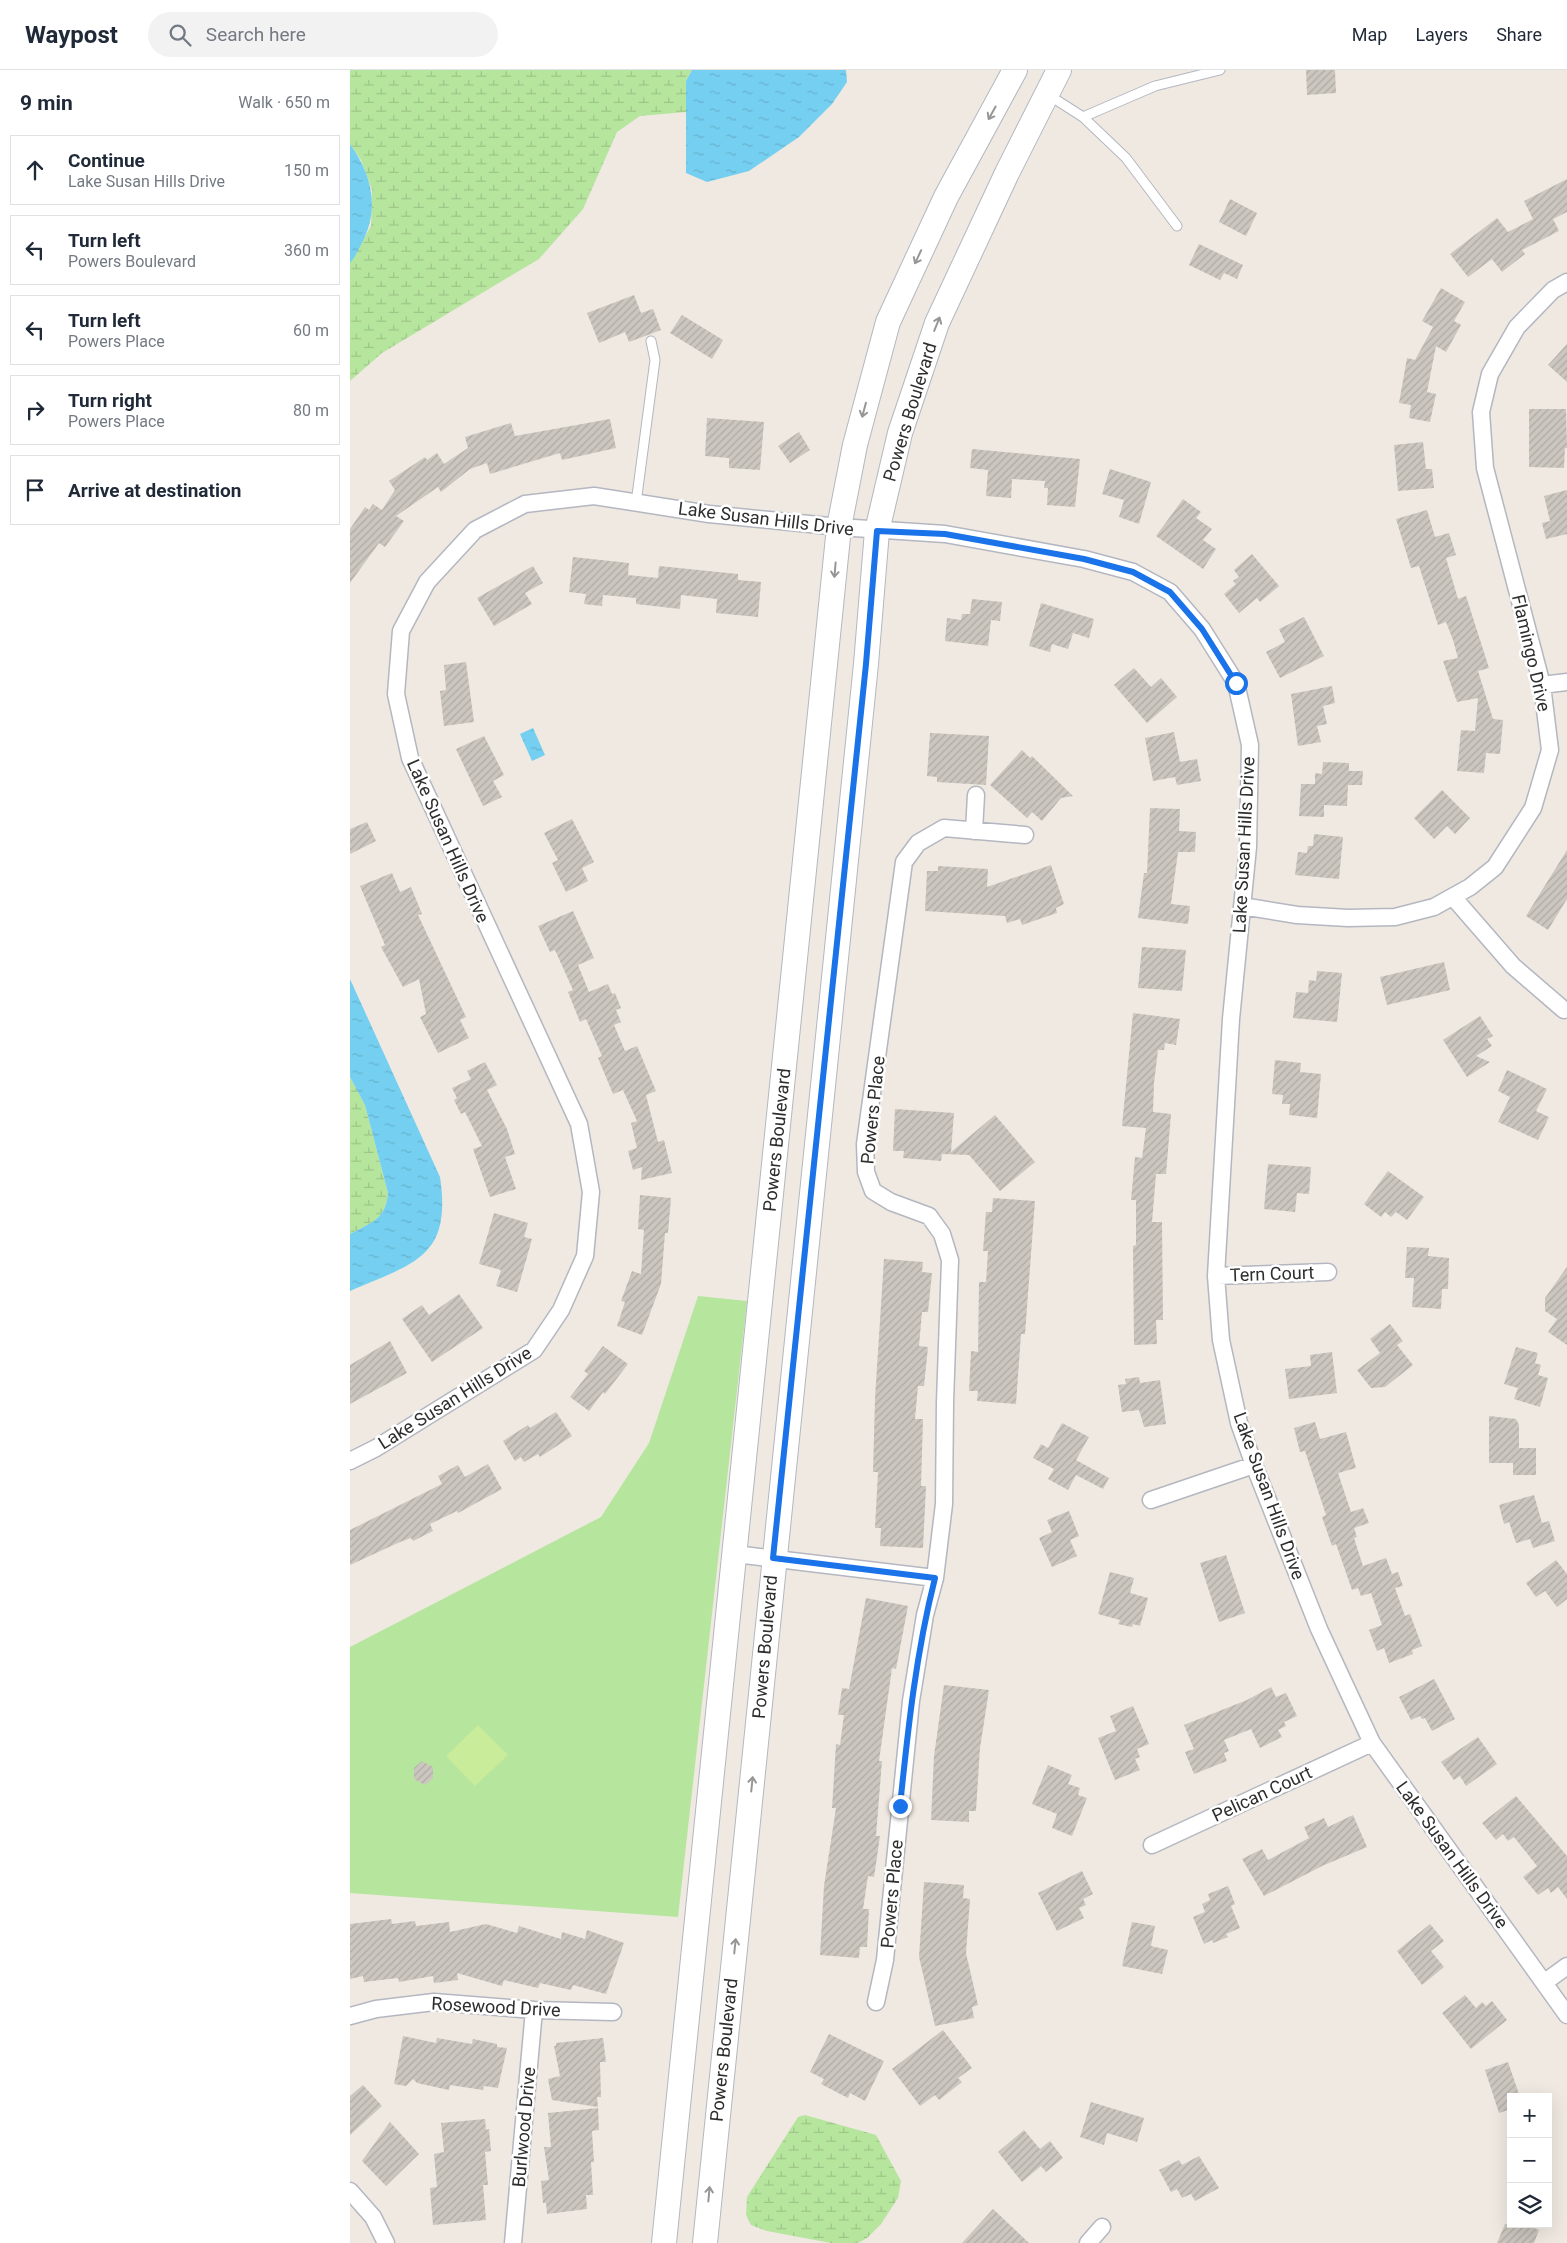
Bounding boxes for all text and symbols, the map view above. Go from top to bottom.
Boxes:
search box [148,12,498,57]
text: Waypost [25,21,118,49]
icon: search [166,21,194,49]
text: Search here [206,23,306,46]
text: Map [1352,24,1387,45]
text: Layers [1415,24,1468,45]
text: Share [1496,24,1542,45]
text: 9 min [20,91,73,115]
text: Walk · 650 m [238,93,330,112]
one-way arrow [987,105,997,120]
text: Continue [68,149,145,172]
icon: ahead [21,156,49,184]
text: 150 m [284,161,329,180]
text: Lake Susan Hills Drive [68,172,225,191]
text: Turn left [68,229,141,252]
icon: left [21,236,49,264]
text: 360 m [284,241,329,260]
one-way arrow [912,249,922,264]
text: Powers Boulevard [68,252,196,271]
text: Turn left [68,309,141,332]
icon: left [21,316,49,344]
one-way arrow [933,317,942,332]
text: 60 m [293,321,329,340]
text: Powers Place [68,332,165,351]
street label: Powers Boulevard [878,340,941,484]
text: Turn right [68,389,152,412]
icon: right [21,396,49,424]
text: 80 m [293,401,329,420]
one-way arrow [859,402,869,418]
text: Powers Place [68,412,165,431]
icon: arrive [21,476,49,504]
text: Arrive at destination [68,479,241,502]
street label: Lake Susan Hills Drive [677,497,855,540]
one-way arrow [830,561,840,577]
street label: Flamingo Drive [1508,592,1555,713]
route start [1225,672,1248,695]
street label: Lake Susan Hills Drive [403,756,494,926]
street label: Lake Susan Hills Drive [1228,756,1259,934]
street label: Powers Place [856,1055,889,1165]
street label: Powers Boulevard [759,1067,794,1213]
street label: Tern Court [1230,1262,1315,1285]
street label: Lake Susan Hills Drive [374,1342,535,1453]
street label: Lake Susan Hills Drive [1229,1409,1310,1582]
street label: Powers Boulevard [748,1574,781,1720]
street label: Pelican Court [1209,1761,1315,1826]
one-way arrow [747,1777,757,1793]
street label: Lake Susan Hills Drive [1392,1777,1513,1932]
route end [889,1795,912,1818]
street label: Powers Place [876,1839,907,1949]
one-way arrow [730,1938,740,1954]
street label: Powers Boulevard [706,1977,741,2123]
street label: Rosewood Drive [431,1993,561,2020]
street label: Burlwood Drive [508,2066,539,2188]
map controls [1507,2093,1552,2228]
button: + [1507,2093,1552,2138]
button: − [1507,2138,1552,2183]
button: layers [1507,2183,1552,2228]
one-way arrow [705,2187,714,2203]

